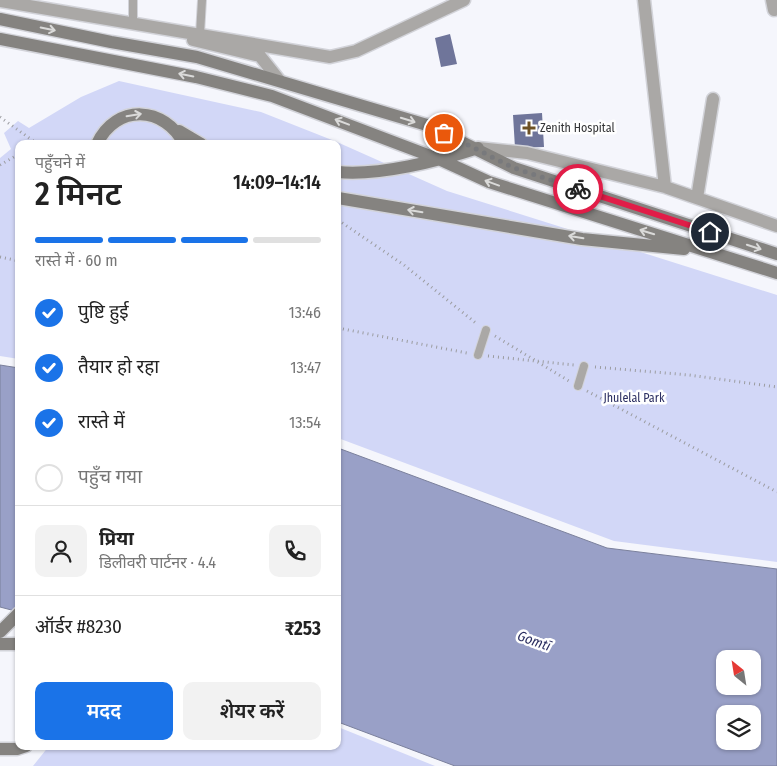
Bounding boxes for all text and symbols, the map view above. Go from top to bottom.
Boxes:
one-way arrow [39,24,55,34]
one-way arrow [179,70,195,80]
one-way arrow [125,110,141,120]
pin [423,112,465,154]
one-way arrow [400,115,416,125]
one-way arrow [334,116,349,125]
icon: bag [430,119,458,147]
marker: Zenith Hospital [522,121,536,135]
place label: Zenith Hospital [540,121,615,135]
text: पहुँचने में [35,153,85,172]
courier [553,164,603,214]
text: 14:09–14:14 [233,171,321,194]
text: 2 मिनट [35,175,122,213]
icon: bike [564,175,592,203]
one-way arrow [485,178,500,187]
one-way arrow [408,205,424,215]
pin [689,211,731,253]
icon: home [696,218,724,246]
one-way arrow [640,227,655,236]
one-way arrow [568,232,584,242]
one-way arrow [745,242,761,252]
text: रास्ते में · 60 m [35,251,118,270]
icon: check [35,299,63,327]
text: पुष्टि हुई [78,300,129,323]
text: 13:46 [289,303,321,322]
icon: check [35,354,63,382]
text: तैयार हो रहा [78,355,159,378]
text: 13:47 [290,358,321,377]
park label: Jhulelal Park [603,391,665,405]
icon: check [35,409,63,437]
text: रास्ते में [78,410,125,433]
text: 13:54 [289,413,321,432]
text: पहुँच गया [78,465,142,488]
button: person [35,525,87,577]
button: phone [269,525,321,577]
text: प्रिया [99,527,134,550]
text: डिलीवरी पार्टनर · 4.4 [99,553,216,572]
text: ऑर्डर #8230 [35,615,122,638]
text: ₹253 [285,617,321,640]
water label: Gomtī [515,627,554,655]
north arrow [716,650,761,695]
map controls [716,650,761,750]
button: मदद [35,682,173,740]
button: शेयर करें [183,682,321,740]
button: layers [716,705,761,750]

